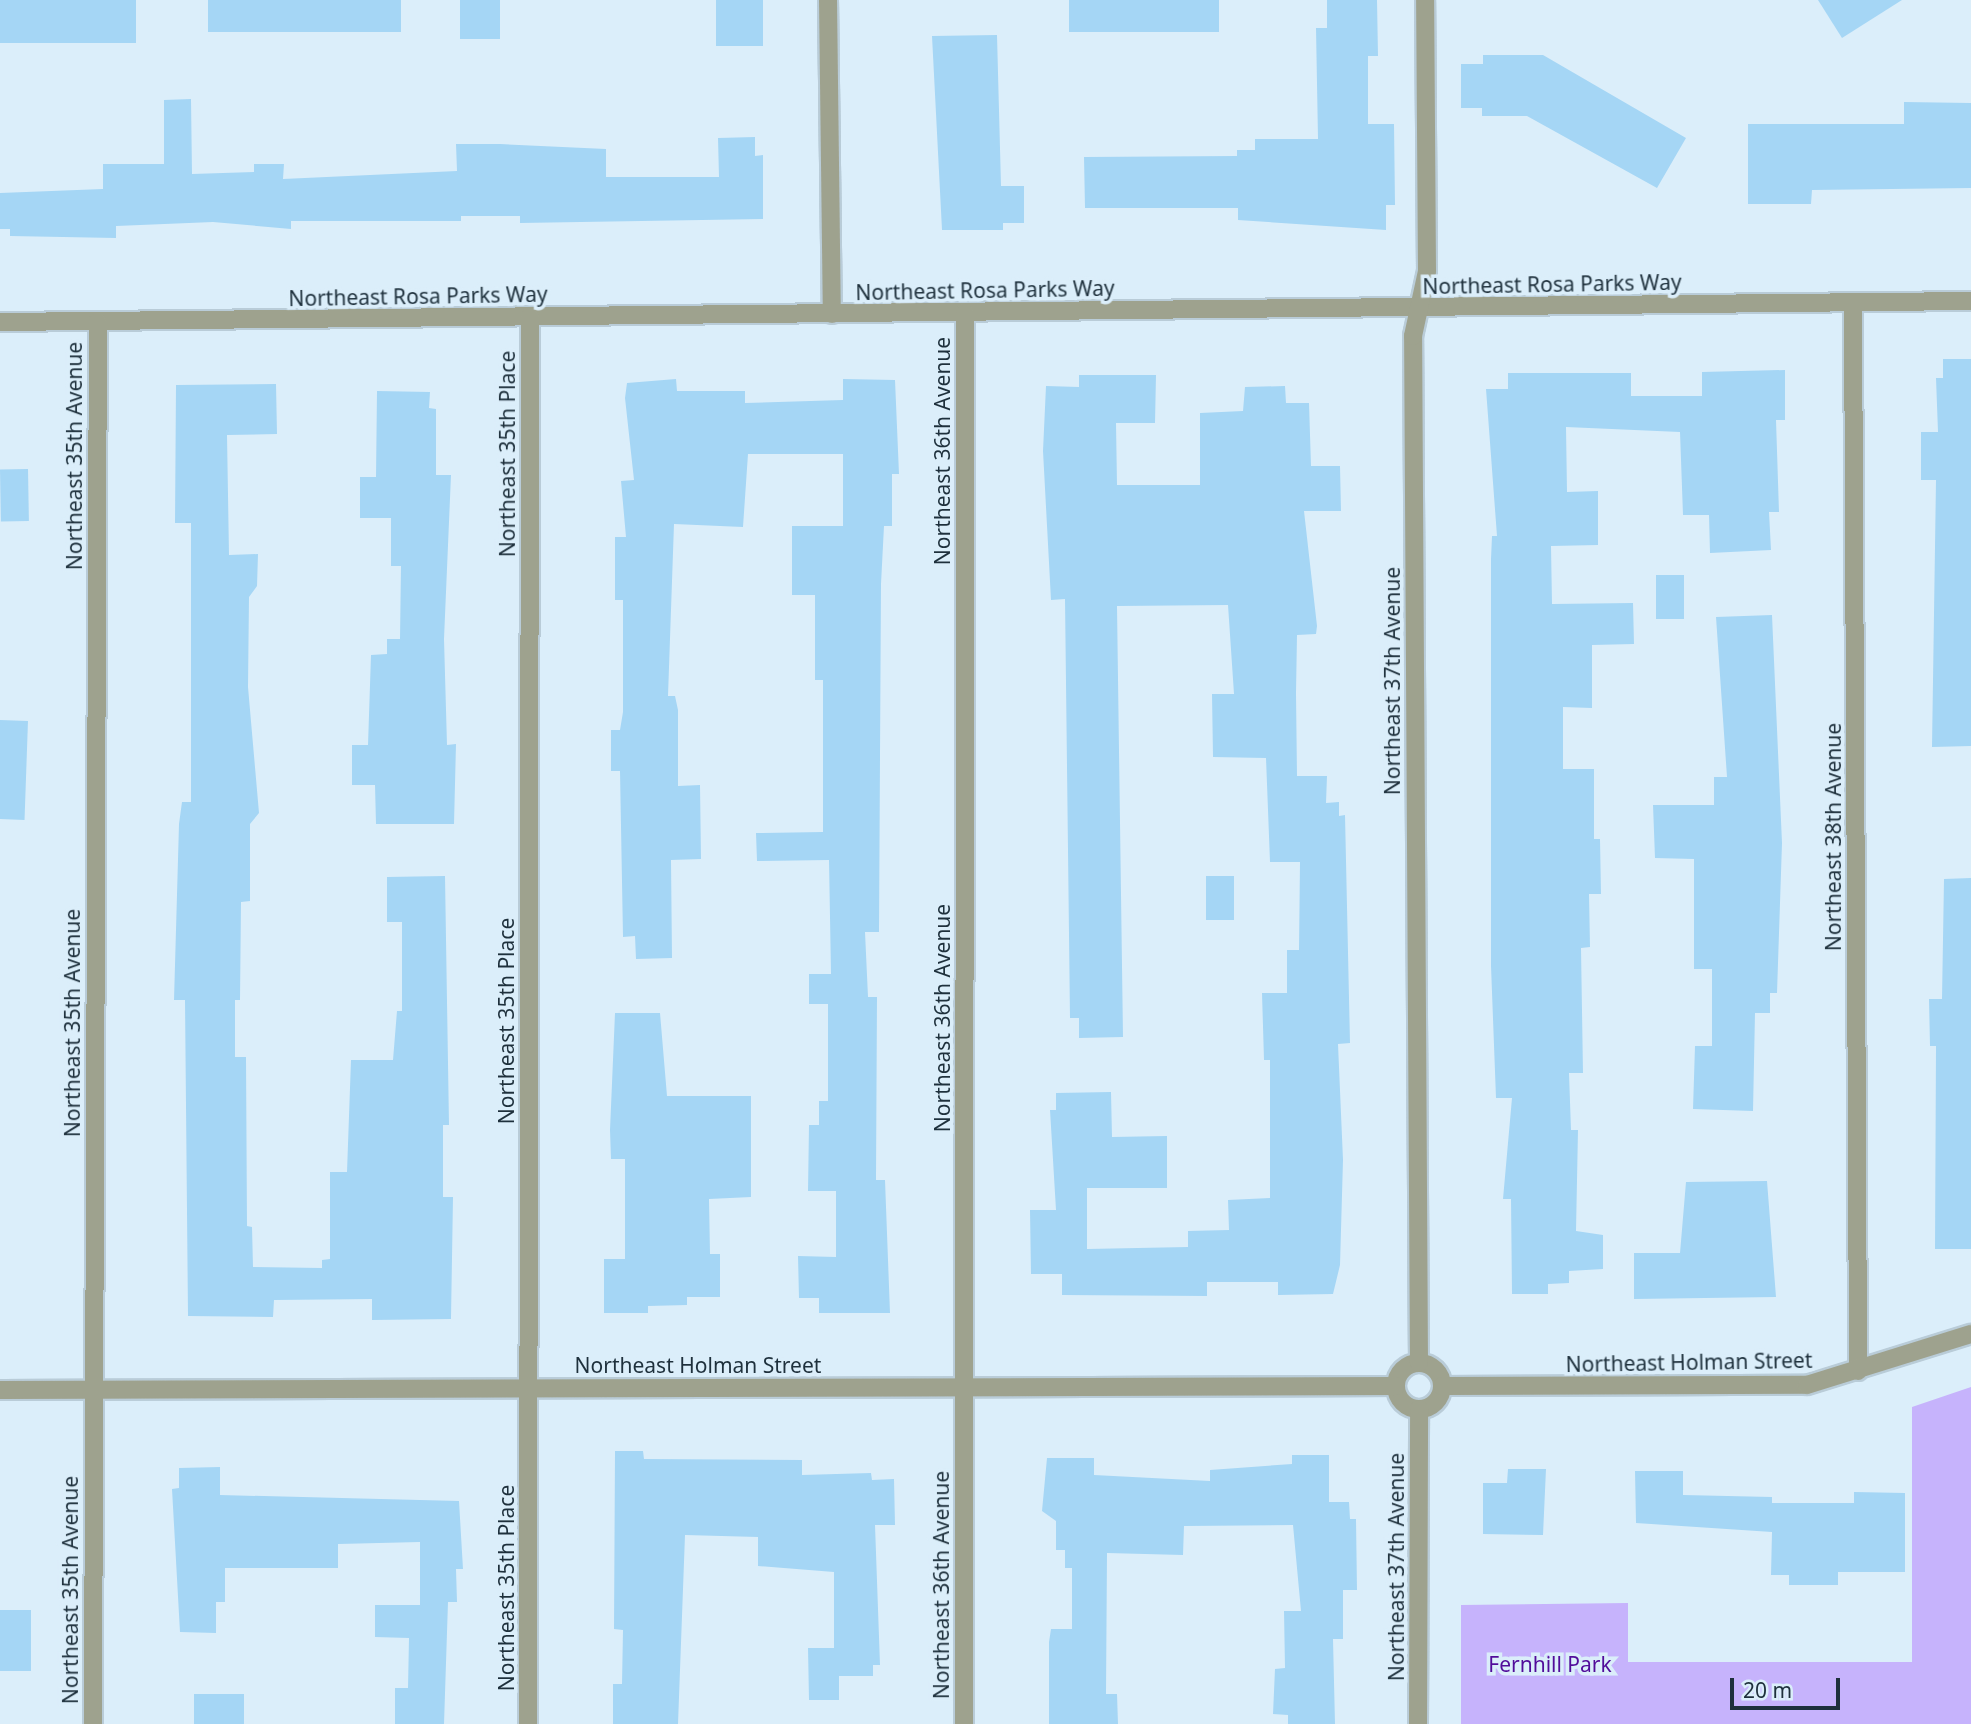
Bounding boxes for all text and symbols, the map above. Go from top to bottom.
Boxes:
street label: Northeast Rosa Parks Way [1422,269,1682,299]
street label: Northeast Rosa Parks Way [855,275,1115,305]
street label: Northeast Rosa Parks Way [288,281,548,311]
street label: Northeast 36th Avenue [929,337,955,565]
street label: Northeast 35th Avenue [61,342,87,570]
street label: Northeast 35th Place [494,351,520,557]
street label: Northeast 37th Avenue [1379,567,1405,795]
street label: Northeast 38th Avenue [1820,723,1846,951]
street label: Northeast 36th Avenue [929,904,955,1132]
street label: Northeast 35th Avenue [59,909,85,1137]
street label: Northeast 35th Place [493,918,519,1124]
street label: Northeast Holman Street [1565,1347,1813,1377]
street label: Northeast Holman Street [575,1352,821,1378]
street label: Northeast 37th Avenue [1383,1453,1409,1681]
street label: Northeast 36th Avenue [928,1471,954,1699]
street label: Northeast 35th Avenue [57,1476,83,1704]
street label: Northeast 35th Place [493,1485,519,1691]
park label: Fernhill Park [1488,1651,1612,1677]
scale bar [1733,1664,1843,1708]
text: 20 m [1743,1676,1792,1704]

